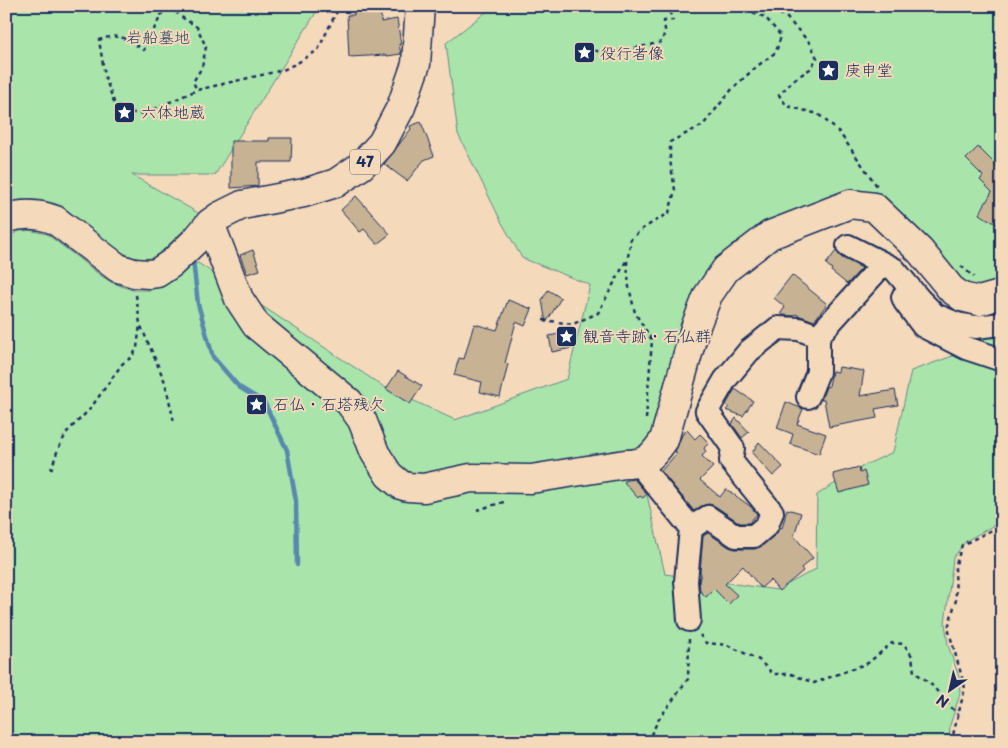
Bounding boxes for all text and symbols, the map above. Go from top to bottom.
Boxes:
park label: 岩船墓地 [126,24,190,48]
place label: 役行者像 [600,40,664,64]
place icon: 役行者像 [572,41,596,65]
place label: 庚申堂 [845,57,893,81]
place icon: 庚申堂 [817,58,841,82]
place label: 六体地蔵 [141,99,205,123]
place icon: 六体地蔵 [113,100,137,124]
road number: 47 [350,150,380,174]
place label: 観音寺跡・石仏群 [583,323,711,347]
place icon: 観音寺跡・石仏群 [555,324,579,348]
place label: 石仏・石塔残欠 [273,391,385,415]
place icon: 石仏・石塔残欠 [245,392,269,416]
north arrow [926,666,976,716]
text: N [932,689,953,713]

